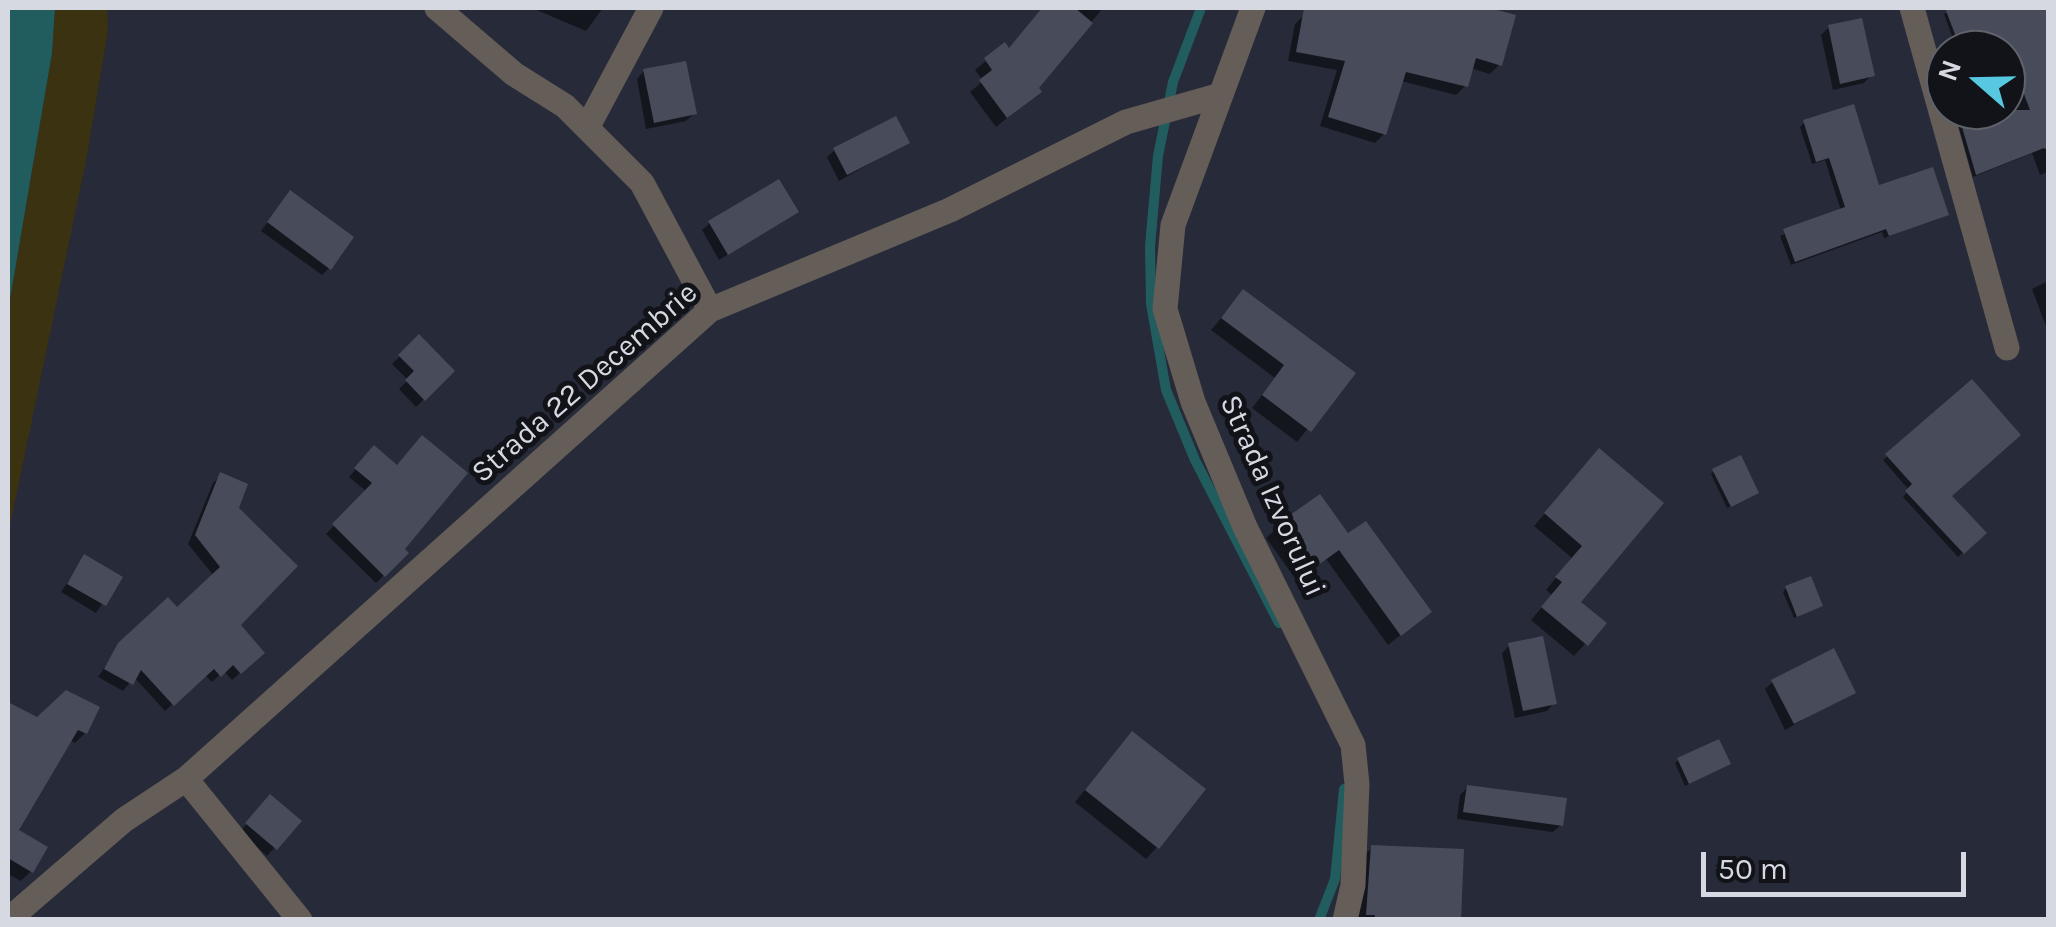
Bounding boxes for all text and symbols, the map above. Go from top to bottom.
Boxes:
north arrow [1926,30,2026,130]
text: N [1930,55,1968,85]
street label: Strada 22 Decembrie [465,275,705,491]
street label: Strada Izvorului [1211,390,1333,602]
scale bar [1706,832,1971,894]
text: 50 m [1718,851,1788,887]

